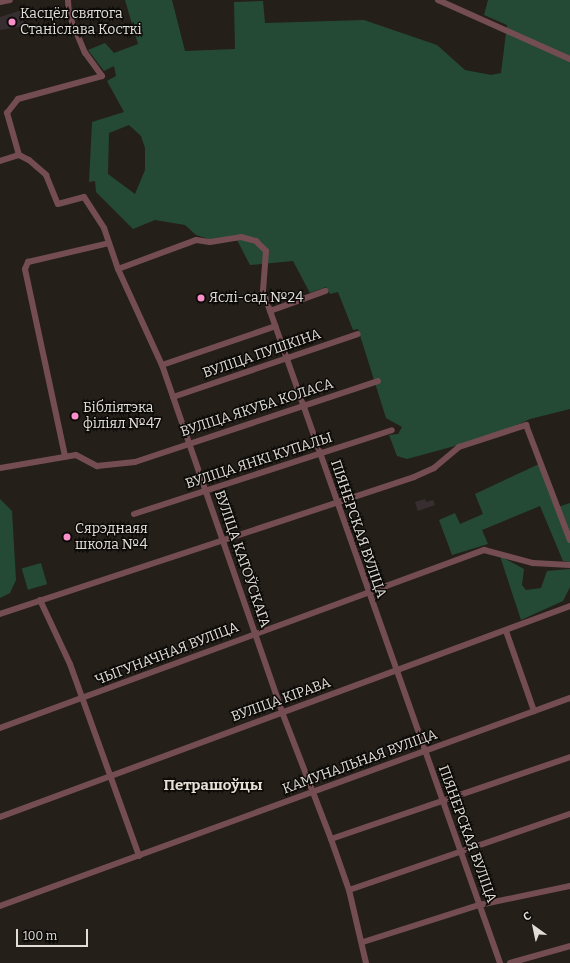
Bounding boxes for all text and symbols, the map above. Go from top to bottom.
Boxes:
place label: Касцёл святога Станіслава Косткі [20,6,142,38]
marker: Касцёл святога Станіслава Косткі [7,17,17,27]
place label: Яслі-сад №24 [209,290,303,306]
marker: Яслі-сад №24 [196,293,206,303]
street label: ВУЛІЦА ПУШКІНА [201,326,323,382]
street label: ВУЛІЦА ЯКУБА КОЛАСА [178,375,336,441]
place label: Бібліятэка філіял №47 [83,400,161,432]
marker: Бібліятэка філіял №47 [70,411,80,421]
street label: ВУЛІЦА ЯНКІ КУПАЛЫ [183,429,335,493]
street label: ПІЯНЕРСКАЯ ВУЛІЦА [326,458,390,600]
street label: ВУЛІЦА КАТОЎСКАГА [211,488,273,630]
place label: Сярэднаяя школа №4 [75,521,148,554]
marker: Сярэднаяя школа №4 [62,532,72,542]
street label: ЧЫГУНАЧНАЯ ВУЛІЦА [93,619,241,689]
street label: ВУЛІЦА КІРАВА [229,674,333,726]
street label: КАМУНАЛЬНАЯ ВУЛІЦА [280,726,440,798]
street label: ПІЯНЕРСКАЯ ВУЛІЦА [434,763,500,905]
district label: Петрашоўцы [164,777,262,795]
north arrow [514,907,554,947]
text: С [521,909,534,924]
scale bar [18,921,90,947]
text: 100 m [23,929,57,943]

